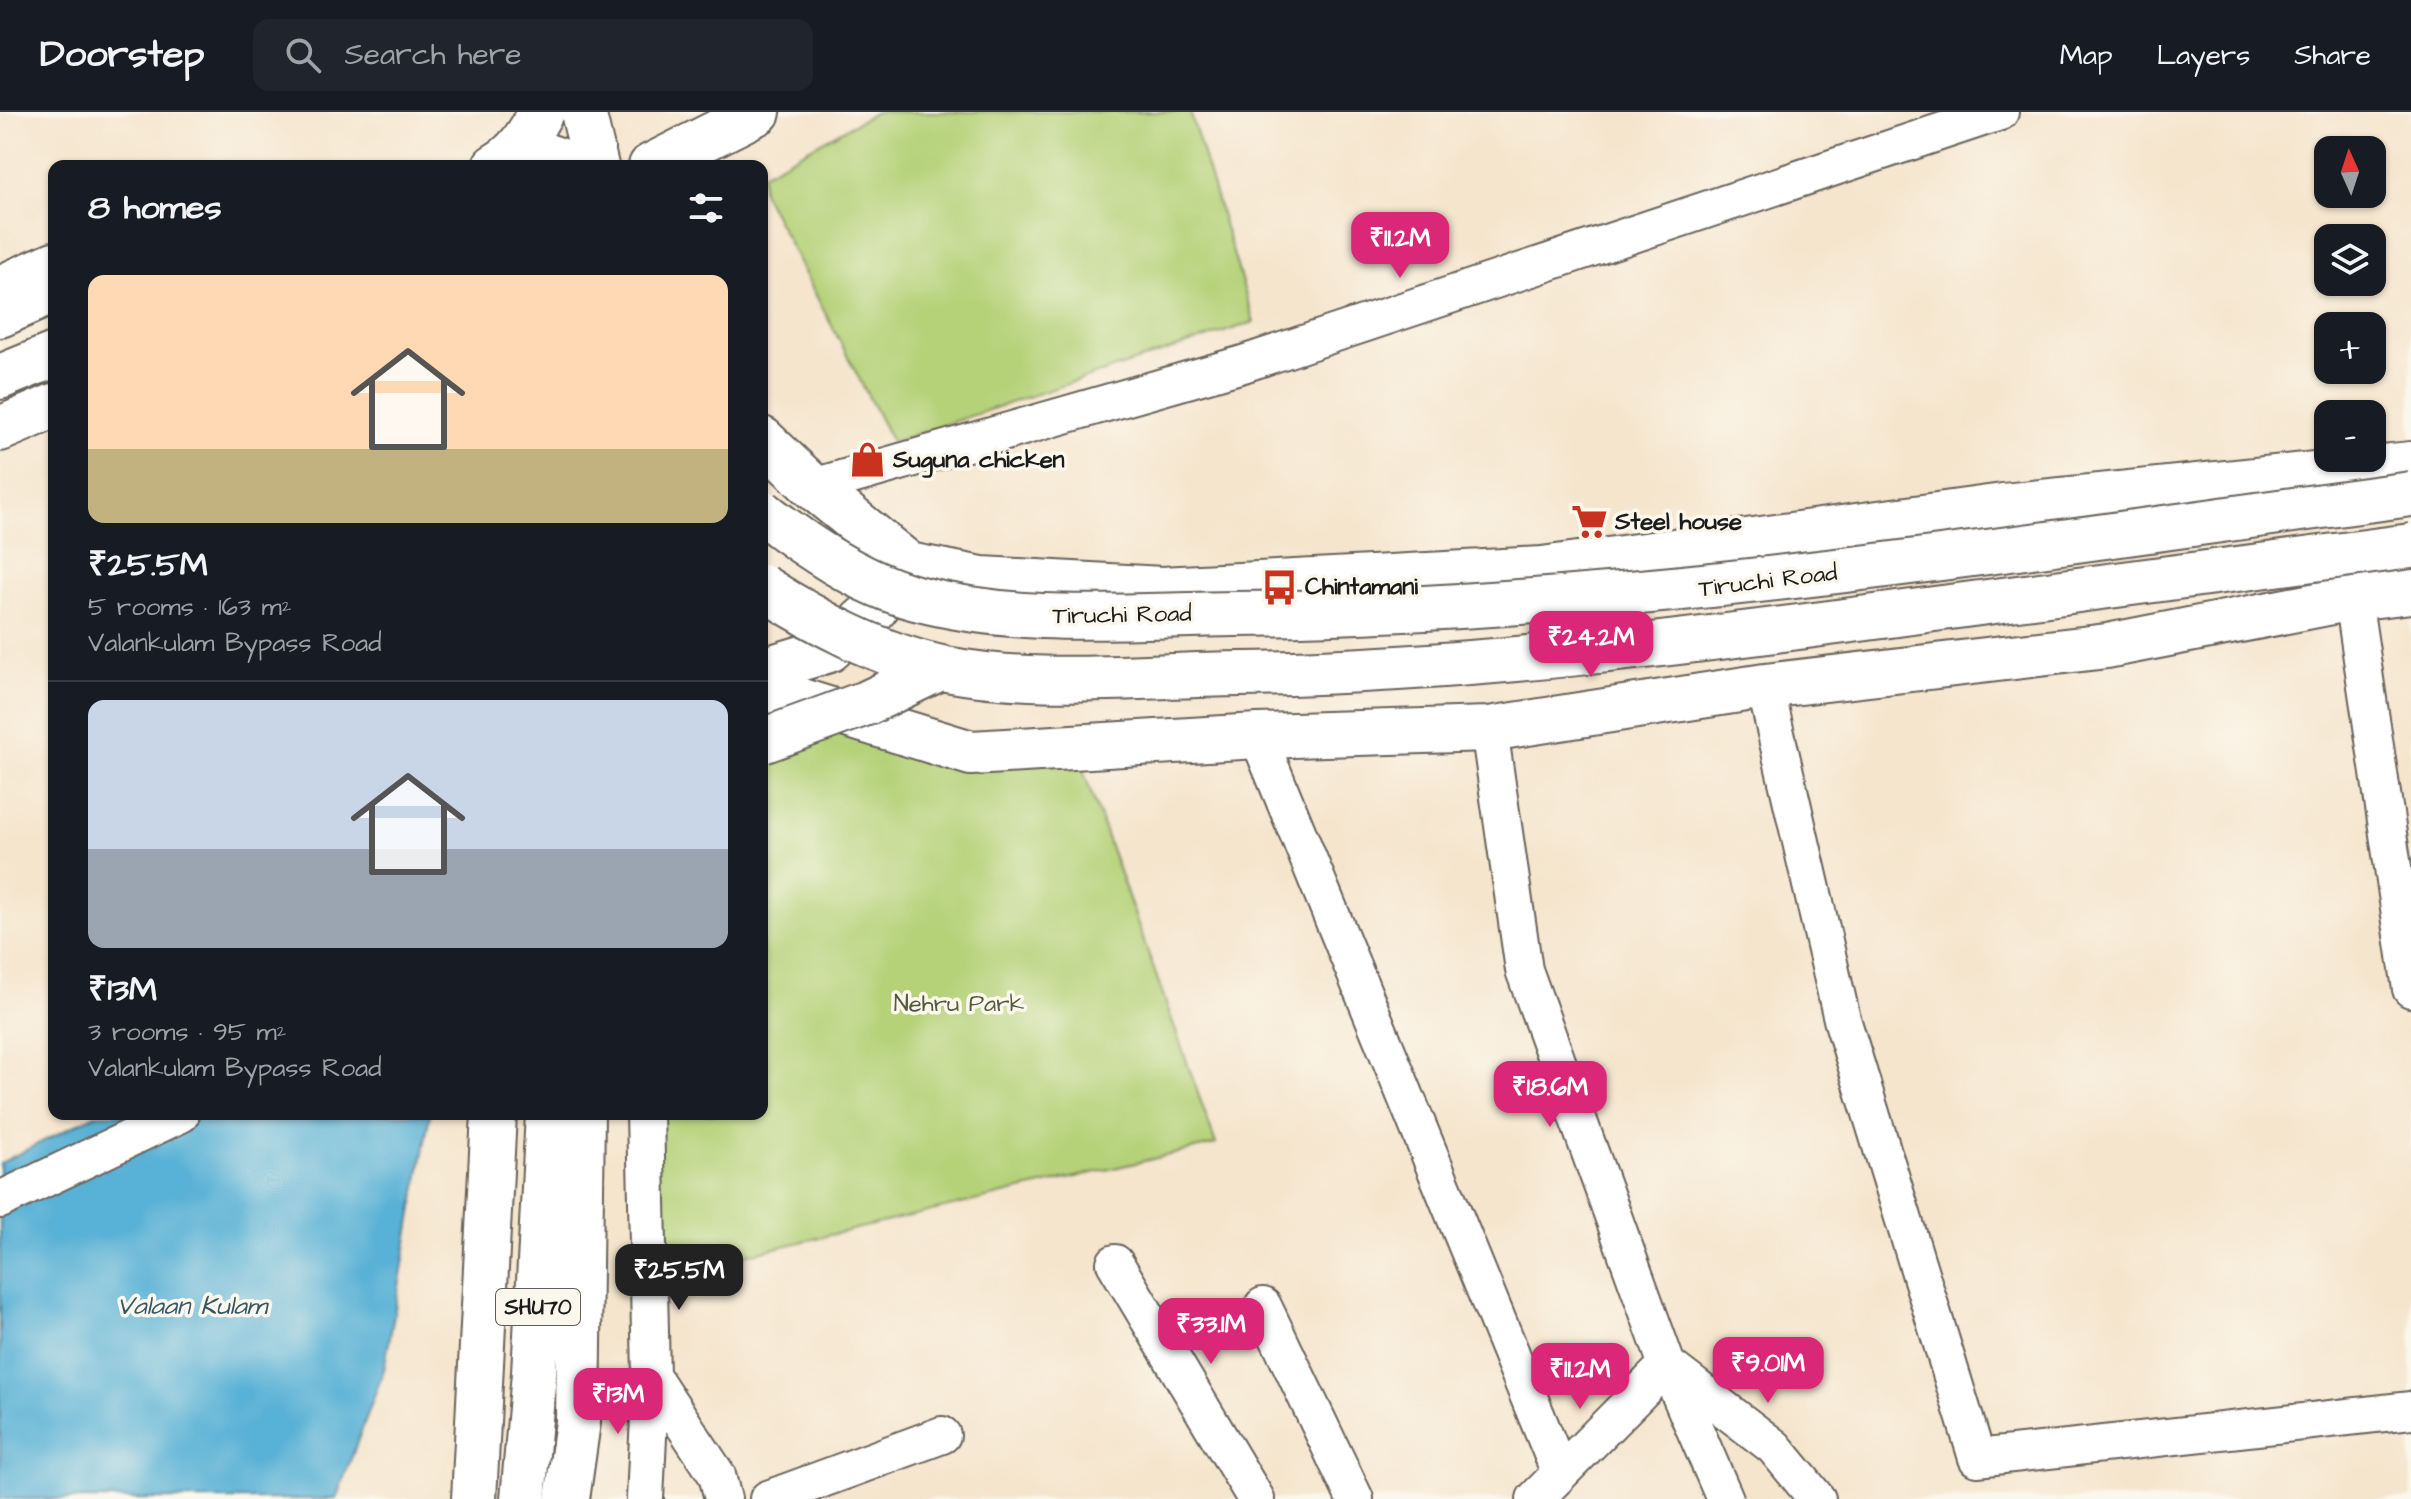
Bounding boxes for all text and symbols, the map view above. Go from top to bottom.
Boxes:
search box [253,19,813,91]
text: Doorstep [40,29,205,81]
icon: search [281,33,325,77]
text: Search here [345,34,522,76]
text: Map [2060,36,2113,75]
text: Layers [2157,36,2250,75]
text: Share [2294,36,2371,75]
north arrow [2314,136,2386,208]
map controls [2314,136,2386,472]
text: 8 homes [88,184,222,232]
icon: filters [684,186,728,230]
pin: ₹11.2M [1335,212,1465,280]
text: ₹11.2M [1369,220,1431,256]
button: layers [2314,224,2386,296]
button: + [2314,312,2386,384]
icon: home [336,327,480,471]
button: − [2314,400,2386,472]
shop icon: Suguna chicken [848,441,886,479]
place label: Suguna chicken [892,443,1065,478]
supermarket icon: Steel house [1570,503,1608,541]
place label: Steel house [1614,505,1742,539]
text: ₹25.5M [88,541,208,589]
street label: Tiruchi Road [1697,556,1839,606]
bus stop icon: Chintamani [1260,568,1298,606]
place label: Chintamani [1305,570,1418,604]
text: 5 rooms · 163 m² [88,589,291,625]
street label: Tiruchi Road [1052,597,1192,633]
pin: ₹24.2M [1526,611,1656,679]
text: ₹24.2M [1547,619,1635,655]
text: Valankulam Bypass Road [88,625,382,661]
icon: home [336,752,480,896]
text: ₹13M [88,966,157,1014]
park label: Nehru Park [894,987,1024,1021]
text: 3 rooms · 95 m² [88,1014,287,1050]
text: Valankulam Bypass Road [88,1050,382,1086]
pin: ₹18.6M [1485,1061,1615,1129]
text: ₹18.6M [1512,1069,1588,1105]
pin: ₹25.5M [614,1244,744,1312]
text: ₹25.5M [633,1252,725,1288]
water label: Valaan Kulam [117,1288,270,1324]
road number: SHU70 [496,1289,580,1325]
pin: ₹33.1M [1146,1298,1276,1366]
text: ₹33.1M [1176,1306,1246,1342]
pin: ₹9.01M [1703,1337,1833,1405]
pin: ₹11.2M [1515,1343,1645,1411]
text: ₹9.01M [1731,1345,1805,1381]
text: ₹11.2M [1549,1351,1611,1387]
pin: ₹13M [571,1368,665,1436]
text: ₹13M [592,1376,644,1412]

